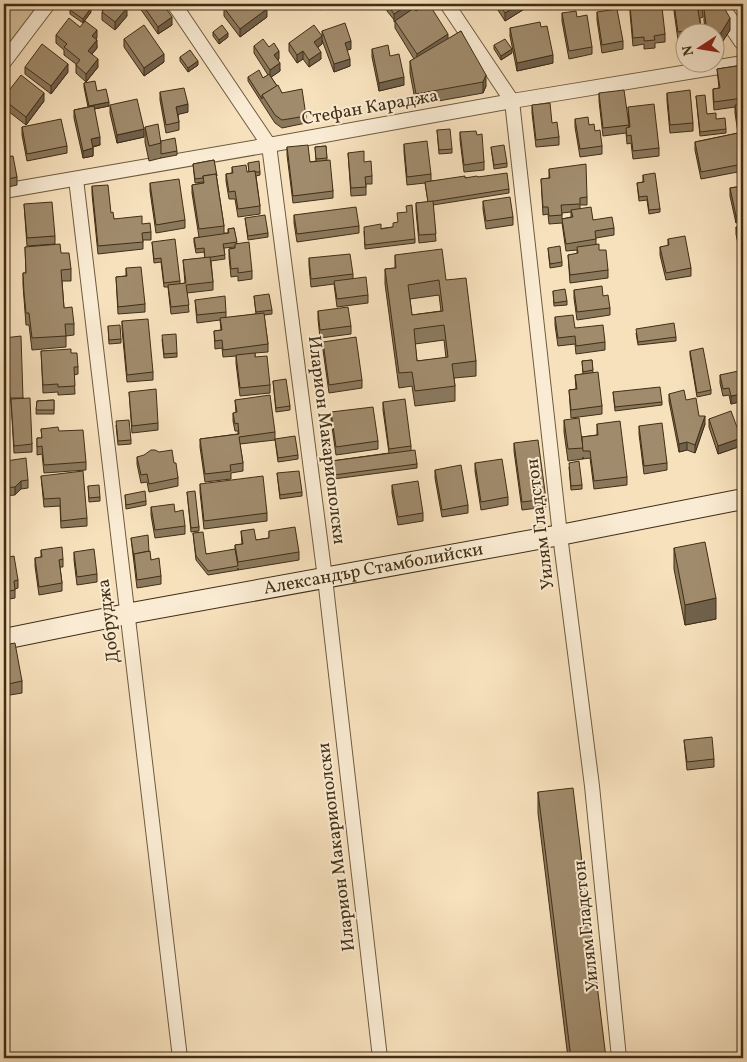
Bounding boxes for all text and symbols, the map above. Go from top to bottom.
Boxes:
north arrow [674,22,724,72]
text: N [678,43,699,57]
street label: Стефан Караджа [300,84,440,132]
street label: Иларион Макариополски [301,334,351,546]
street label: Уилям Гладстон [521,457,561,591]
street label: Александър Стамболийски [262,537,485,601]
street label: Добруджа [91,577,127,665]
street label: Иларион Макариополски [312,741,362,953]
street label: Уилям Гладстон [568,859,606,993]

